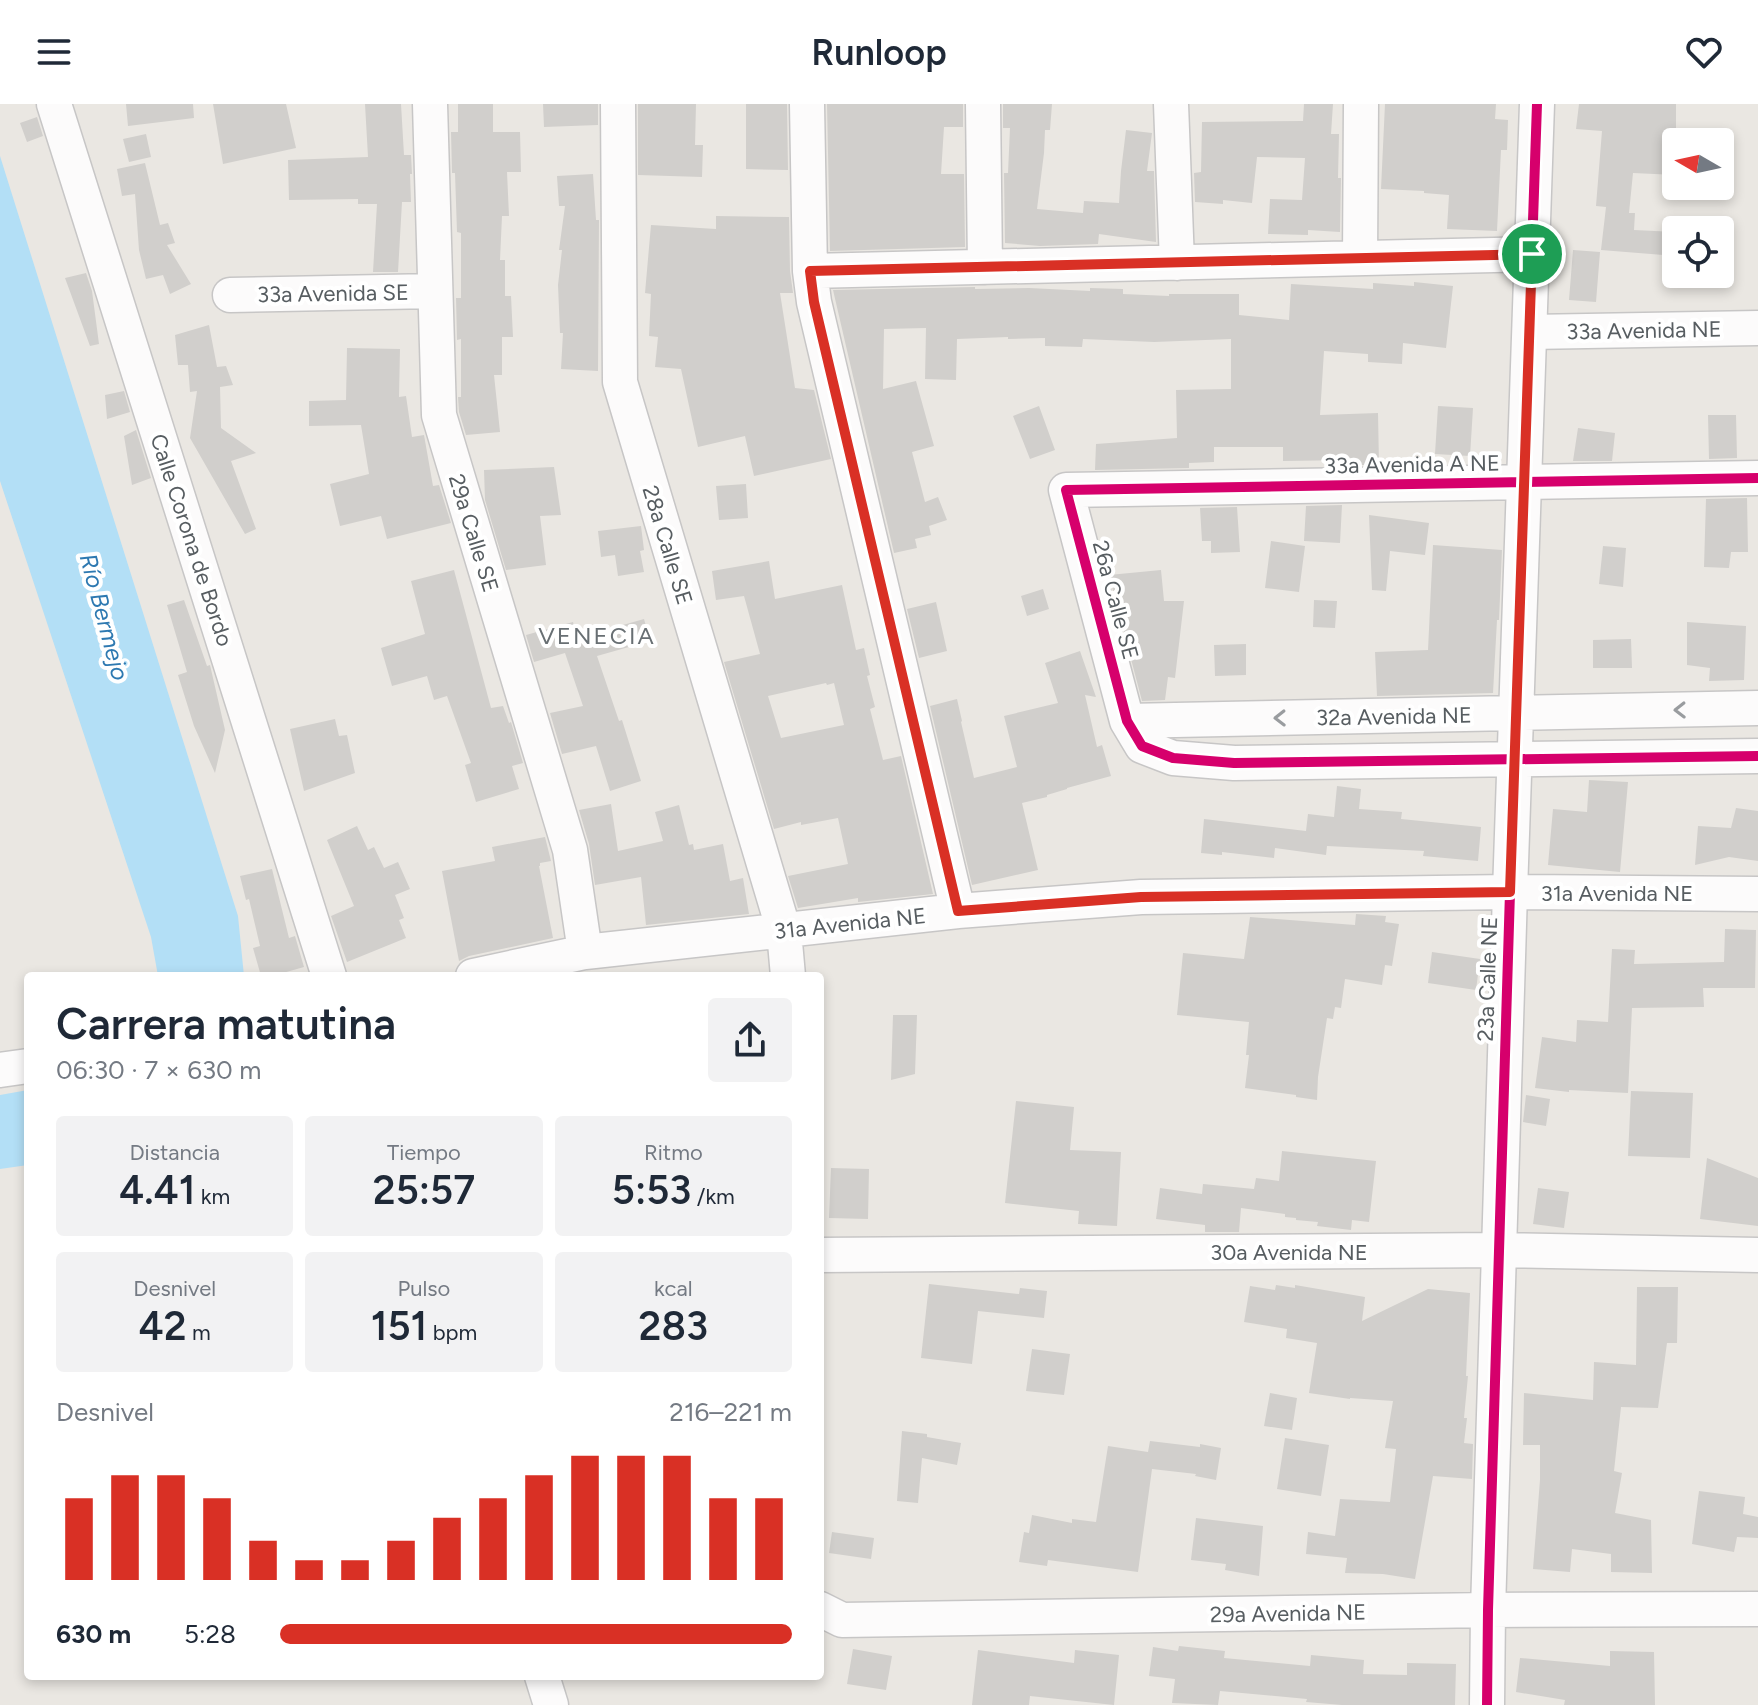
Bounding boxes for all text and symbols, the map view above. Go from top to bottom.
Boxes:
icon: menu [32,30,76,74]
icon: heart [1682,30,1726,74]
text: Runloop [811,31,947,74]
north arrow [1662,128,1734,200]
map controls [1662,128,1734,288]
button: locate [1662,216,1734,288]
pin [1498,220,1566,288]
icon: arrive [1510,232,1554,276]
street label: 33a Avenida SE [257,279,409,308]
street label: 33a Avenida NE [1566,316,1722,345]
street label: Calle Corona de Bordo [144,431,239,650]
street label: 33a Avenida A NE [1324,449,1500,480]
street label: 29a Calle SE [443,471,504,596]
street label: 28a Calle SE [637,482,698,608]
street label: 26a Calle SE [1087,538,1144,663]
water label: Río Bermejo [74,550,135,683]
district label: VENECIA [538,621,656,650]
one-way arrow [1673,701,1686,719]
street label: 32a Avenida NE [1316,702,1472,731]
one-way arrow [1273,709,1286,727]
street label: 31a Avenida NE [1541,880,1693,907]
street label: 31a Avenida NE [773,902,927,945]
street label: 23a Calle NE [1472,916,1503,1042]
text: Carrera matutina [56,997,396,1050]
button: share [708,998,792,1082]
text: 06:30 · 7 × 630 m [56,1054,261,1086]
text: Distancia [129,1139,220,1166]
text: Tiempo [387,1139,461,1166]
text: Ritmo [644,1139,703,1166]
text: 4.41 [119,1166,195,1214]
text: 25:57 [373,1166,475,1214]
text: 5:53 [612,1166,691,1214]
text: km [195,1183,230,1210]
text: /km [691,1183,735,1210]
street label: 30a Avenida NE [1210,1239,1368,1266]
text: Desnivel [133,1275,216,1302]
text: Pulso [398,1275,450,1302]
text: kcal [654,1275,693,1302]
text: 42 [139,1302,187,1350]
text: 151 [371,1302,427,1350]
text: 283 [639,1302,708,1350]
text: m [187,1319,211,1346]
text: bpm [427,1319,477,1346]
text: Desnivel [56,1396,154,1428]
text: 216–221 m [669,1396,792,1428]
street label: 29a Avenida NE [1210,1599,1366,1628]
text: 630 m [56,1618,131,1650]
text: 5:28 [184,1618,236,1650]

